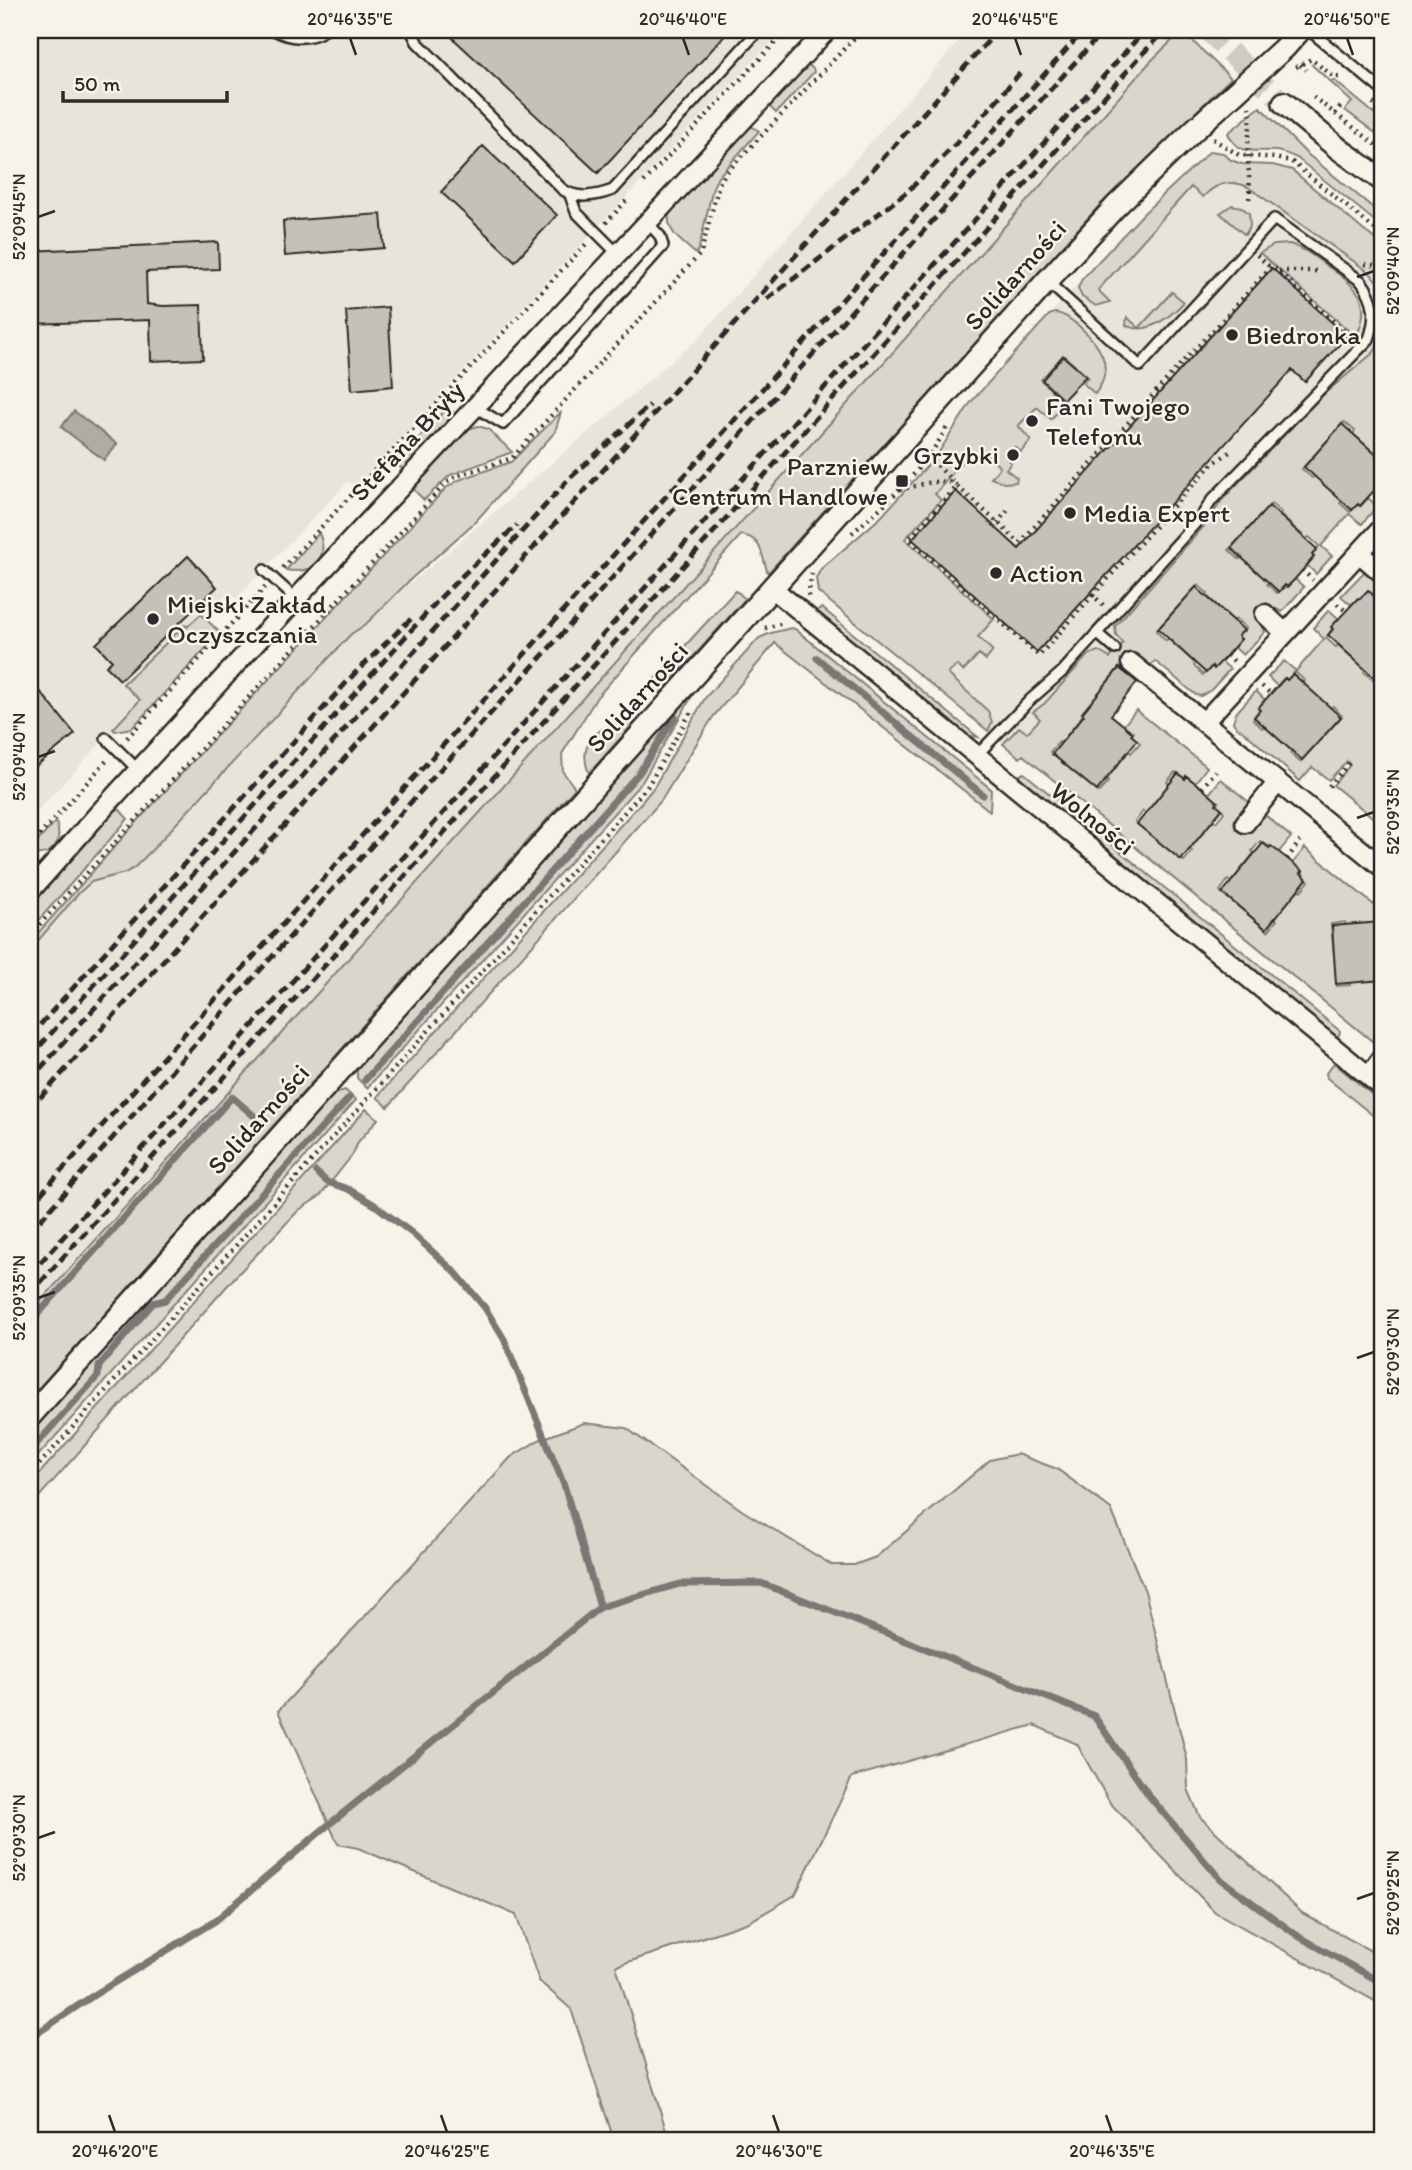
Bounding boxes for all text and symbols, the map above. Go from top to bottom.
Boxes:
text: 20°46'35"E [307,8,393,30]
text: 20°46'40"E [639,8,727,30]
text: 20°46'45"E [972,8,1058,30]
text: 20°46'50"E [1304,8,1390,30]
scale bar [63,60,228,104]
text: 50 m [74,71,121,96]
text: 52°09'45"N [8,173,30,261]
street label: Solidarności [957,213,1073,337]
text: 52°09'40"N [1382,227,1404,315]
place label: Biedronka [1246,319,1361,351]
marker: Biedronka [1224,327,1240,343]
street label: Stefana Bryły [343,374,471,508]
place label: Fani Twojego Telefonu [1046,390,1190,452]
marker: Fani Twojego Telefonu [1024,413,1040,429]
place label: Grzybki [913,439,999,471]
marker: Grzybki [1005,447,1021,463]
place label: Parzniew Centrum Handlowe [672,450,888,512]
marker: Parzniew Centrum Handlowe [894,473,910,489]
place label: Media Expert [1084,497,1230,529]
marker: Media Expert [1062,505,1078,521]
place label: Action [1010,557,1083,589]
marker: Action [988,565,1004,581]
place label: Miejski Zakład Oczyszczania [167,588,326,650]
marker: Miejski Zakład Oczyszczania [145,611,161,627]
street label: Solidarności [579,635,695,759]
text: 52°09'40"N [8,713,30,801]
text: 52°09'35"N [1382,769,1404,855]
street label: Wolności [1044,774,1142,862]
street label: Solidarności [200,1057,316,1181]
text: 52°09'35"N [8,1255,30,1341]
text: 52°09'30"N [1382,1308,1404,1396]
text: 52°09'30"N [8,1794,30,1882]
text: 52°09'25"N [1382,1850,1404,1936]
text: 20°46'20"E [72,2140,158,2162]
text: 20°46'25"E [405,2140,490,2162]
text: 20°46'30"E [736,2140,823,2162]
text: 20°46'35"E [1069,2140,1155,2162]

